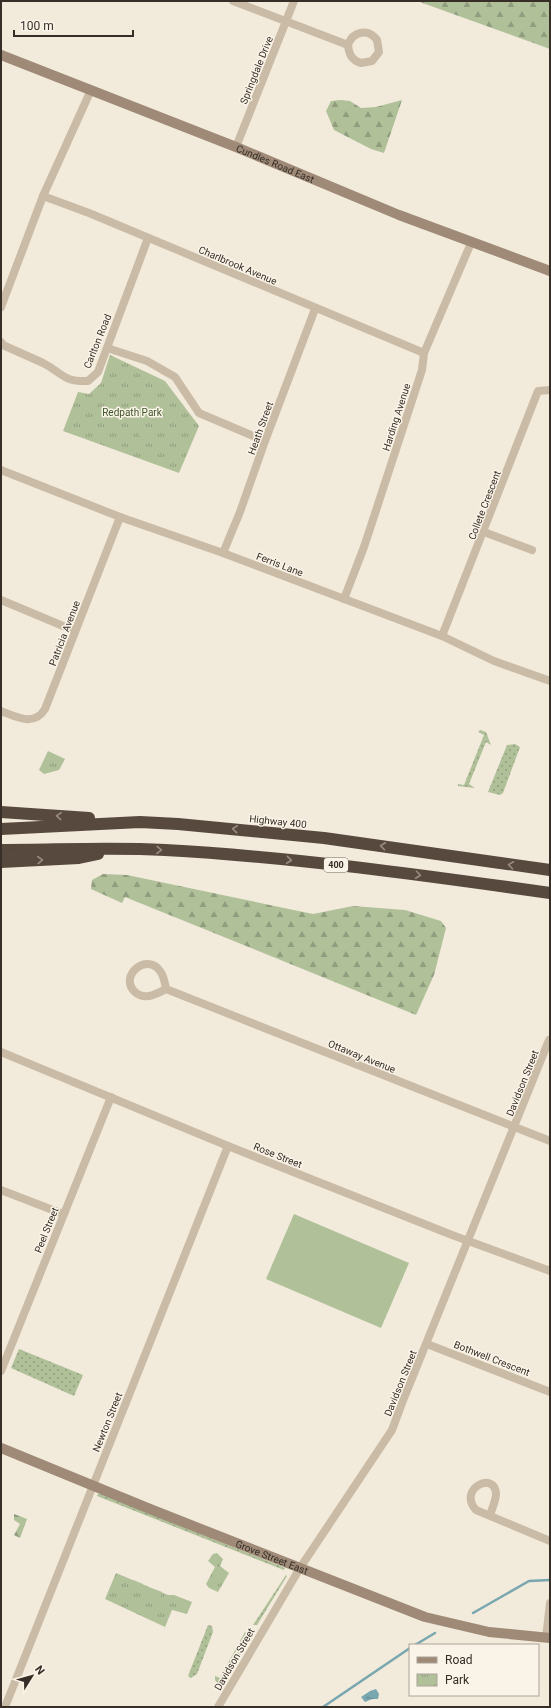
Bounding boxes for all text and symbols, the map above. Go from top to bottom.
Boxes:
scale bar [14,12,133,38]
text: 100 m [20,19,54,33]
street label: Springdale Drive [238,35,275,106]
street label: Cundles Road East [234,143,316,185]
street label: Charlbrook Avenue [197,244,279,287]
street label: Carlton Road [82,312,113,370]
street label: Harding Avenue [380,382,413,452]
street label: Heath Street [246,400,275,456]
park label: Redpath Park [102,407,163,418]
street label: Collete Crescent [466,469,503,541]
street label: Ferris Lane [255,551,305,578]
street label: Patricia Avenue [47,599,82,667]
one-way arrow [56,812,62,821]
street label: Highway 400 [249,813,308,830]
one-way arrow [232,825,238,834]
one-way arrow [380,842,386,851]
one-way arrow [156,846,162,854]
one-way arrow [286,855,292,864]
one-way arrow [37,856,43,865]
road number: 400 [324,858,348,872]
one-way arrow [508,861,514,870]
one-way arrow [415,870,421,879]
street label: Ottaway Avenue [327,1038,397,1075]
street label: Davidson Street [504,1049,541,1118]
street label: Rose Street [252,1141,304,1170]
street label: Peel Street [32,1206,61,1255]
street label: Bothwell Crescent [452,1339,531,1378]
street label: Davidson Street [382,1349,419,1418]
street label: Newton Street [91,1391,124,1454]
street label: Grove Street East [234,1538,310,1577]
street label: Davidson Street [212,1626,257,1692]
legend [409,1644,539,1696]
text: Road [445,1653,473,1667]
north arrow [12,1656,52,1696]
text: N [32,1663,47,1677]
text: Park [445,1673,470,1687]

